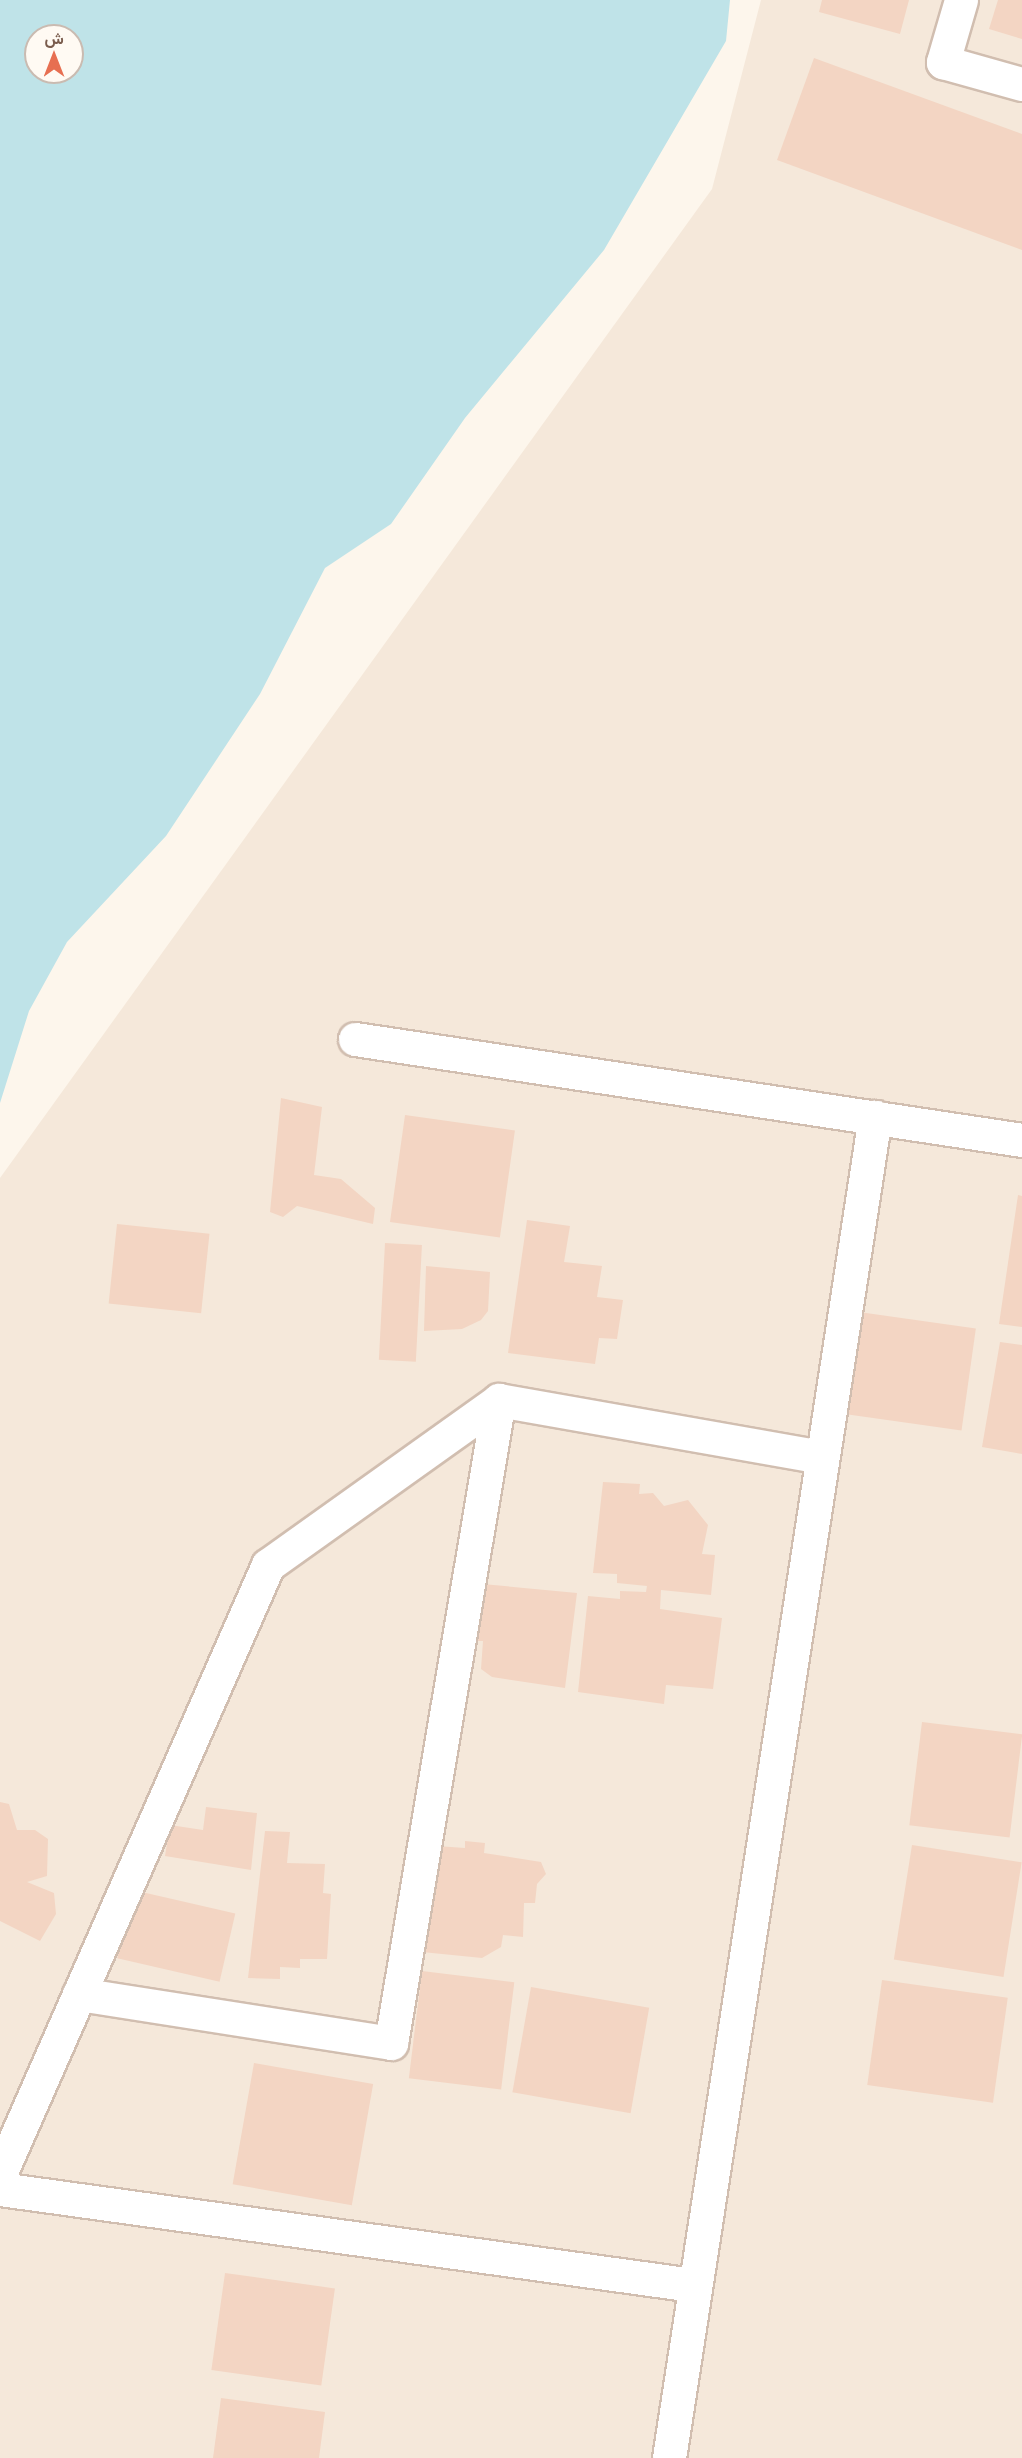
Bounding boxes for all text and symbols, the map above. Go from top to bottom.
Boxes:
north arrow [24,24,84,84]
text: ش [44,29,64,47]

